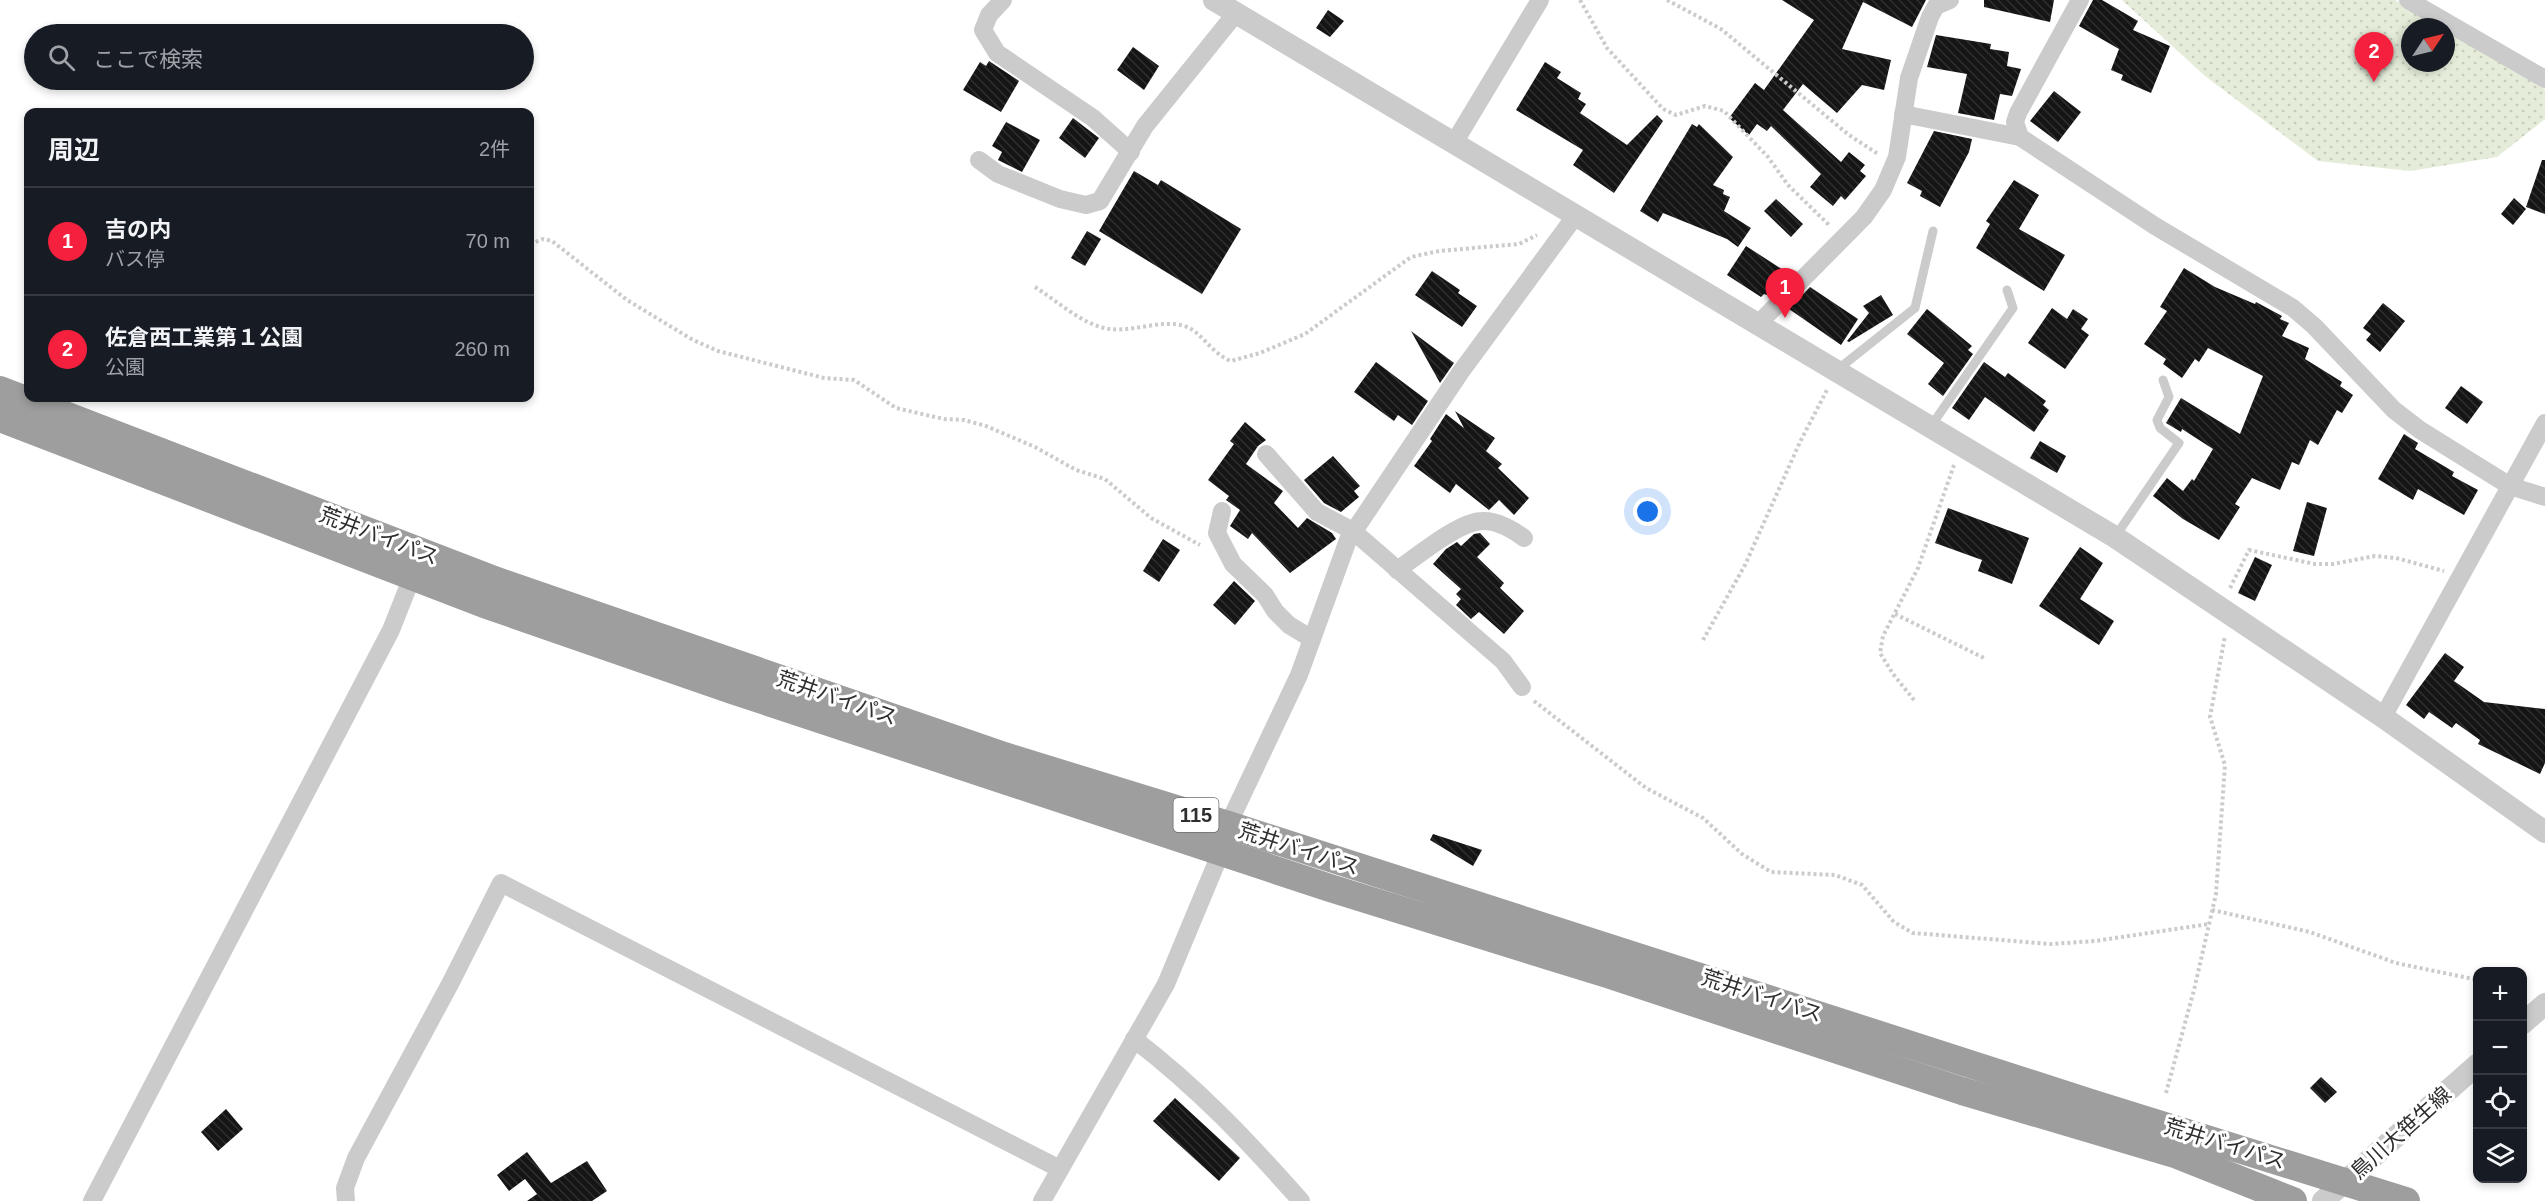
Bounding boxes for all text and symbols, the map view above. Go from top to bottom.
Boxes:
north arrow [2401,18,2455,72]
search box [24,24,534,90]
pin: 2 [2354,32,2394,82]
icon: search [45,41,78,74]
text: ここで検索 [93,47,203,72]
text: 周辺 [48,135,100,165]
text: 2件 [479,138,510,160]
text: 吉の内 [105,217,171,242]
text: 1 [62,230,73,252]
text: 70 m [466,230,510,252]
text: バス停 [105,248,165,270]
pin: 1 [1766,268,1804,318]
text: 佐倉西工業第１公園 [105,325,303,350]
text: 2 [62,338,73,360]
text: 260 m [454,338,510,360]
text: 公園 [105,356,145,378]
your location [1633,497,1662,526]
street label: 荒井バイパス [316,502,442,569]
street label: 荒井バイパス [774,666,900,729]
road number: 115 [1174,798,1218,832]
street label: 荒井バイパス [1236,818,1362,879]
street label: 荒井バイパス [1699,965,1825,1026]
map controls [2473,967,2527,1183]
button: + [2473,967,2527,1021]
button: − [2473,1021,2527,1075]
button: locate [2473,1075,2527,1129]
street label: 鳥川大笹生線 [2346,1082,2455,1183]
street label: 荒井バイパス [2162,1114,2289,1173]
button: layers [2473,1129,2527,1183]

